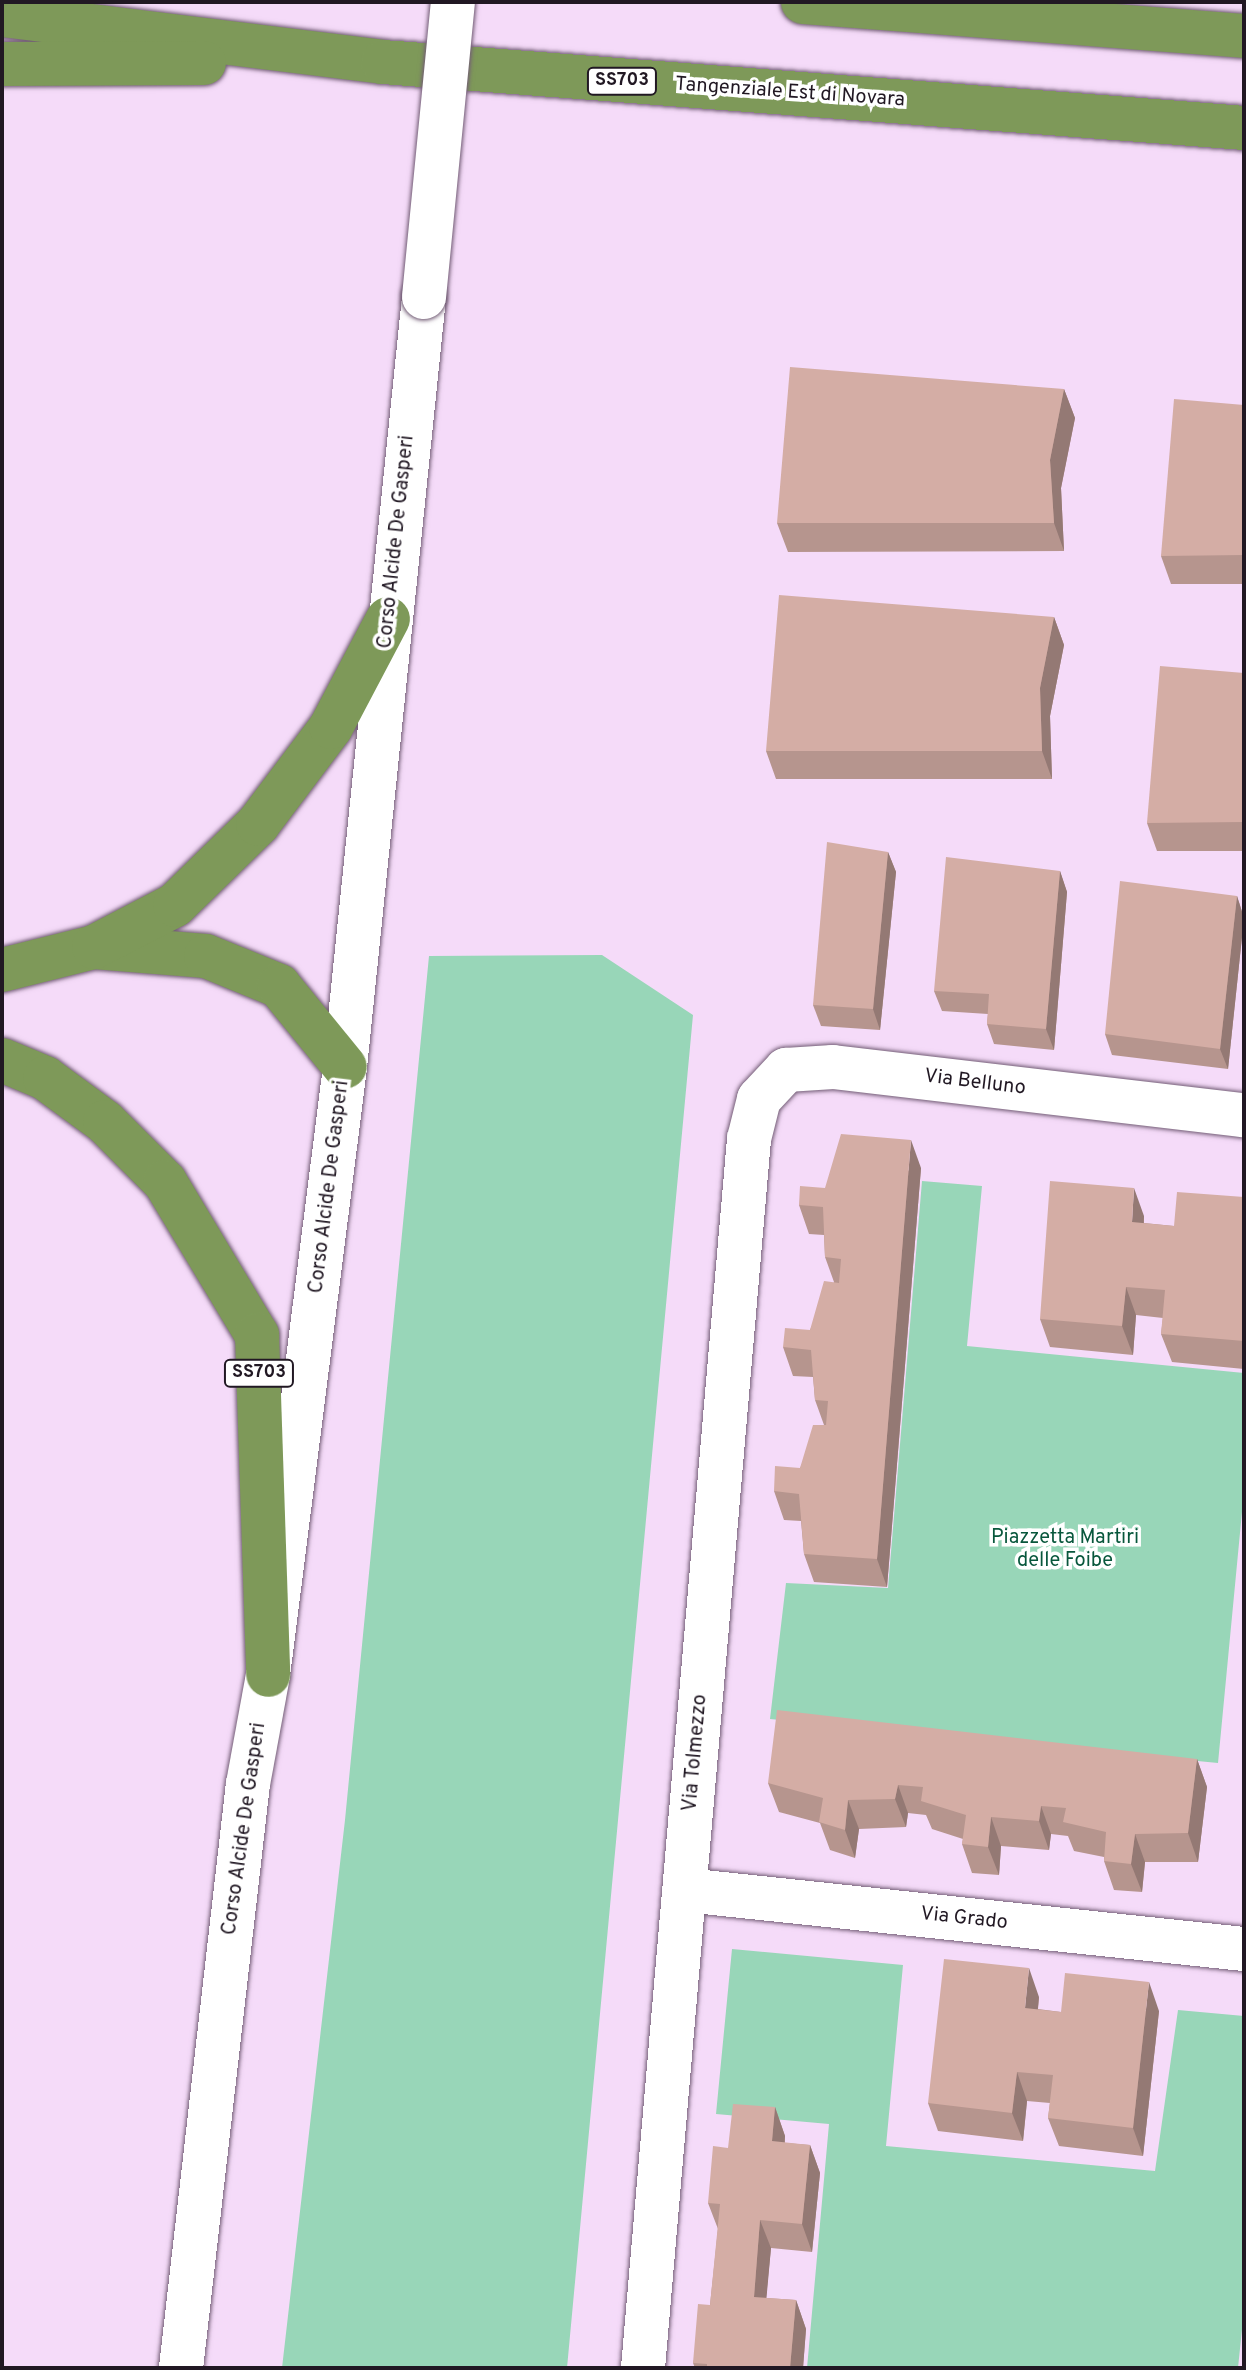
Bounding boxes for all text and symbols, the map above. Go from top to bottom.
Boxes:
road number: SS703 [586,67,658,95]
street label: Tangenziale Est di Novara [674,73,906,113]
street label: Corso Alcide De Gasperi [374,434,420,650]
street label: Via Belluno [923,1065,1027,1101]
street label: Corso Alcide De Gasperi [305,1079,355,1295]
road number: SS703 [223,1359,295,1387]
park label: Piazzetta Martiri delle Foibe [991,1527,1139,1574]
street label: Via Tolmezzo [679,1693,713,1813]
street label: Corso Alcide De Gasperi [218,1721,272,1937]
street label: Via Grado [919,1902,1009,1936]

